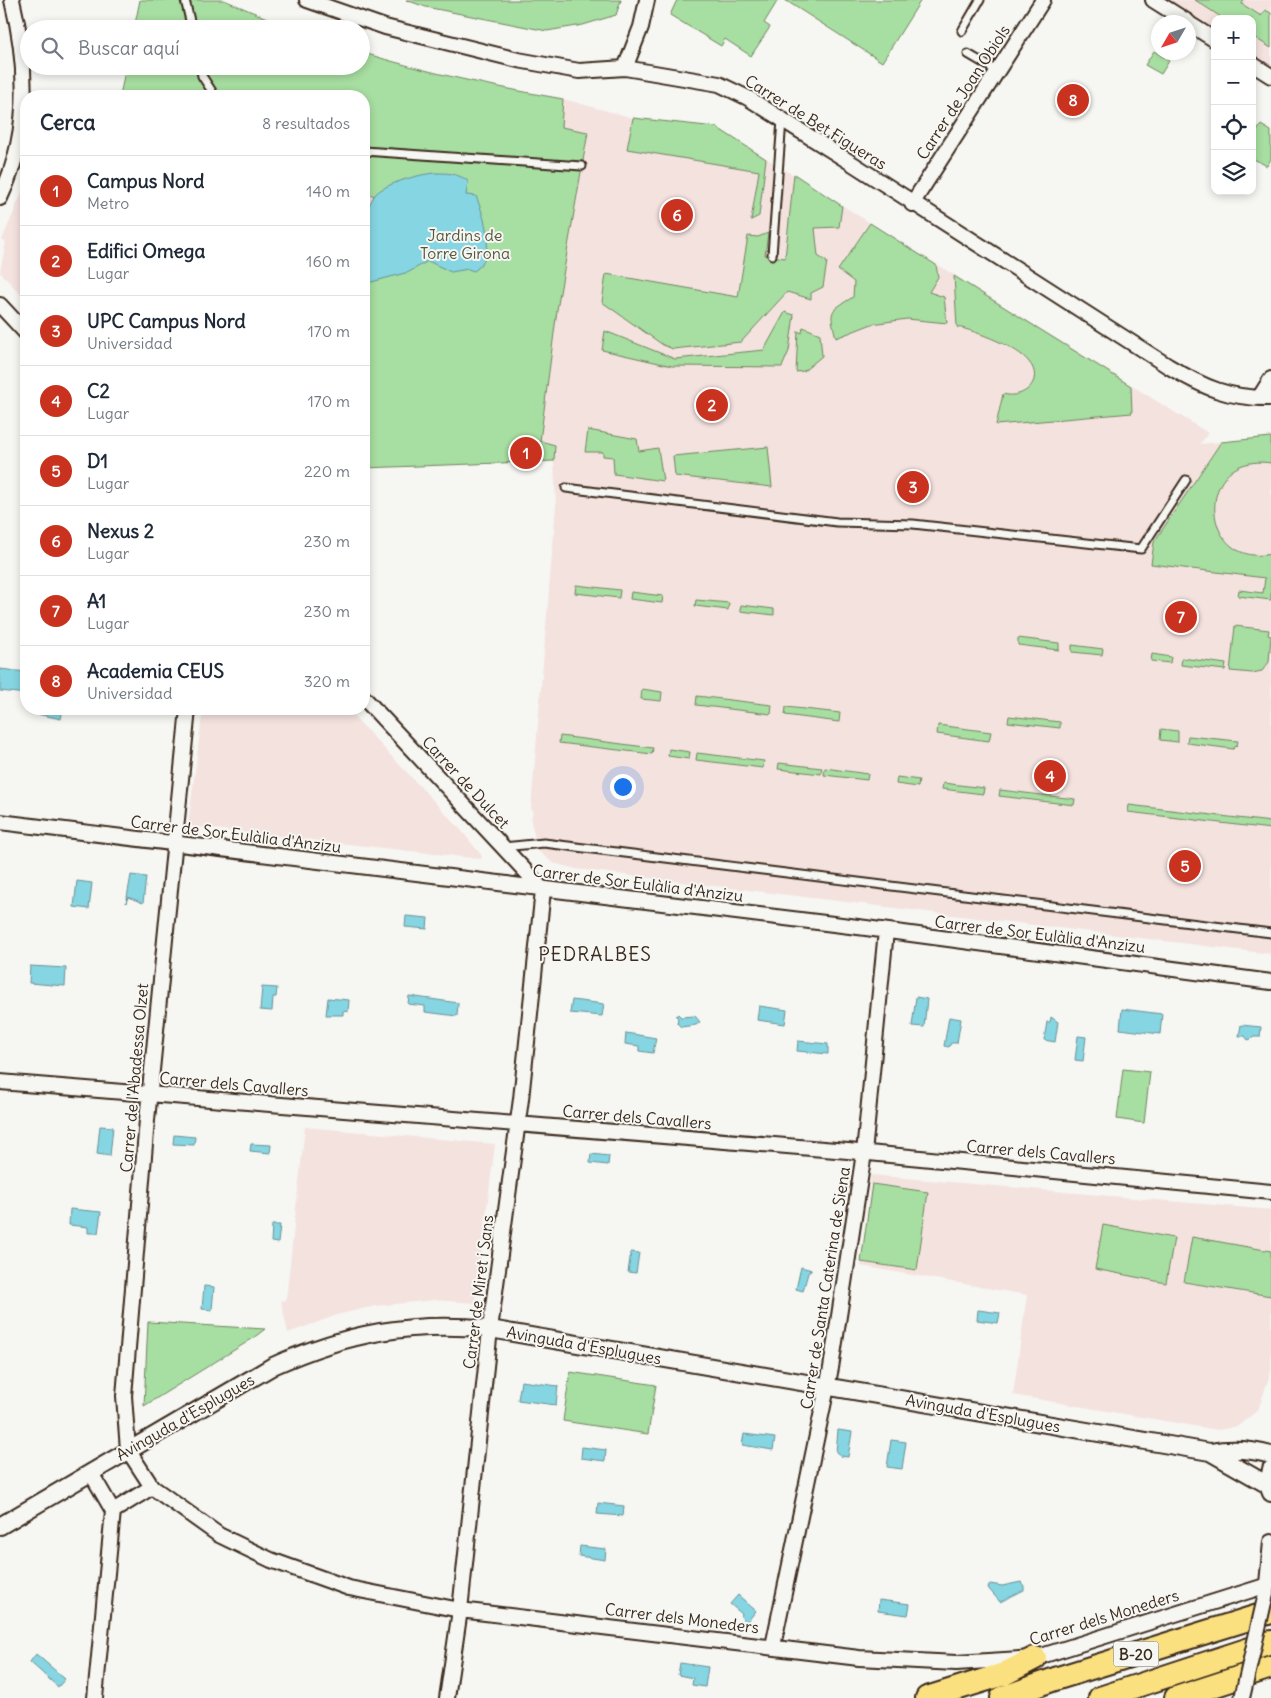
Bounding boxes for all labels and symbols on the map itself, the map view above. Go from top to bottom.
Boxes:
north arrow [1151,15,1196,60]
street label: Carrer de Joan Obiols [912,21,1014,163]
street label: Carrer de Bet Figueras [741,70,891,174]
pin: 8 [1057,81,1089,119]
pin: 6 [661,196,693,234]
park label: Jardins de Torre Girona [420,225,510,263]
pin: 2 [696,386,728,424]
pin: 1 [510,434,542,472]
pin: 3 [897,468,929,506]
pin: 7 [1165,598,1197,636]
street label: Carrer de Dulcet [418,732,514,833]
pin: 4 [1034,757,1066,795]
your location [610,774,636,800]
street label: Carrer de Sor Eulàlia d'Anzizu [130,811,342,857]
pin: 5 [1169,847,1201,885]
street label: Carrer de Sor Eulàlia d'Anzizu [532,860,744,906]
street label: Carrer de Sor Eulàlia d'Anzizu [934,911,1146,957]
district label: PEDRALBES [538,942,652,966]
street label: Carrer de l'Abadessa Olzet [116,982,152,1173]
street label: Carrer dels Cavallers [159,1068,309,1100]
street label: Carrer dels Cavallers [562,1101,712,1133]
street label: Carrer dels Cavallers [966,1136,1116,1168]
street label: Carrer de Santa Caterina de Siena [796,1165,854,1411]
street label: Carrer de Miret i Sans [459,1214,497,1370]
street label: Avinguda d'Esplugues [505,1322,663,1368]
street label: Avinguda d'Esplugues [112,1369,258,1465]
street label: Avinguda d'Esplugues [904,1390,1062,1436]
street label: Carrer dels Moneders [1027,1585,1181,1649]
street label: Carrer dels Moneders [604,1599,760,1637]
road number: B-20 [1114,1642,1158,1666]

